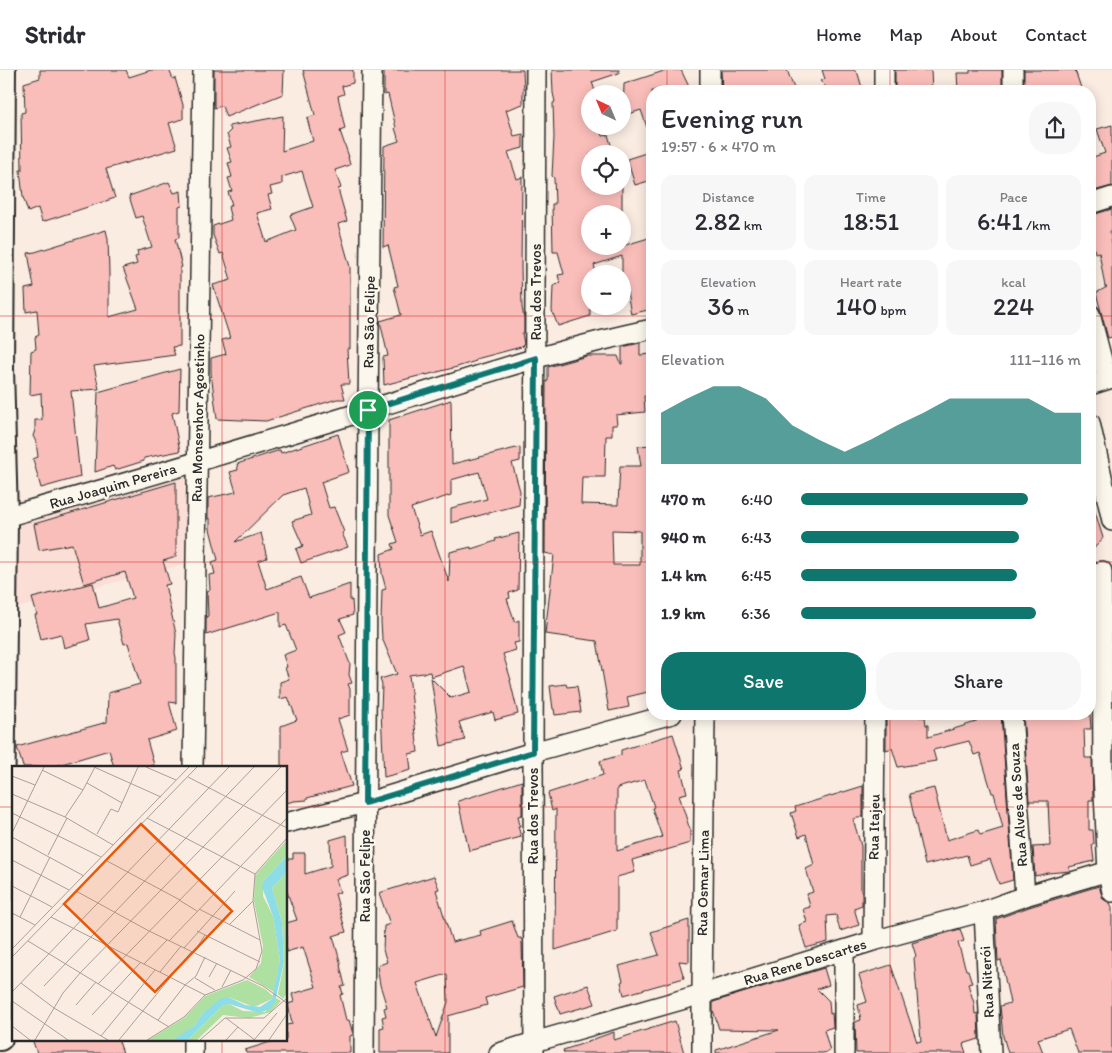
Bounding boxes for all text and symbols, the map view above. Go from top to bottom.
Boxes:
text: Stridr [25,20,85,49]
text: Home [816,24,862,46]
text: Map [890,24,923,46]
text: About [951,24,997,46]
text: Contact [1025,24,1087,46]
north arrow [581,85,631,135]
map controls [581,85,631,315]
text: Evening run [661,101,803,135]
button: share [1029,102,1081,154]
text: 19:57 · 6 × 470 m [661,137,776,156]
button: locate [581,145,631,195]
text: Distance [702,189,755,206]
text: Time [856,189,886,206]
text: Pace [1000,189,1028,206]
button: + [581,205,631,255]
text: 2.82 [694,206,741,236]
text: 18:51 [843,206,899,236]
text: 6:41 [977,206,1023,236]
text: km [741,217,762,234]
text: /km [1023,217,1050,234]
street label: Rua dos Trevos [527,243,545,340]
button: − [581,265,631,315]
text: Elevation [701,274,756,291]
text: Heart rate [840,274,902,291]
text: kcal [1001,274,1026,291]
street label: Rua São Felipe [359,275,379,369]
text: 36 [707,291,734,321]
text: 140 [835,291,877,321]
text: 224 [993,291,1034,321]
text: m [734,302,749,319]
text: bpm [877,302,907,319]
street label: Rua Monsenhor Agostinho [188,334,208,502]
text: Elevation [661,350,725,369]
text: 111–116 m [1009,350,1081,369]
pin [347,389,389,431]
icon: arrive [354,396,382,424]
street label: Rua Joaquim Pereira [47,459,179,513]
text: 470 m [661,490,705,509]
text: 6:40 [741,490,773,509]
text: 940 m [661,528,706,547]
text: 6:43 [741,528,772,547]
text: 1.4 km [661,566,707,585]
text: 6:45 [741,566,771,585]
text: 1.9 km [661,604,705,623]
text: 6:36 [741,604,771,623]
button: Save [661,652,866,710]
button: Share [876,652,1081,710]
street label: Rua Alves de Souza [1005,742,1031,867]
inset map [12,766,288,1040]
street label: Rua dos Trevos [524,767,542,864]
street label: Rua Itajeu [864,794,884,860]
street label: Rua Osmar Lima [693,829,713,936]
street label: Rua São Felipe [356,830,374,922]
street label: Rua Rene Descartes [741,935,869,989]
street label: Rua Niterói [976,946,998,1018]

